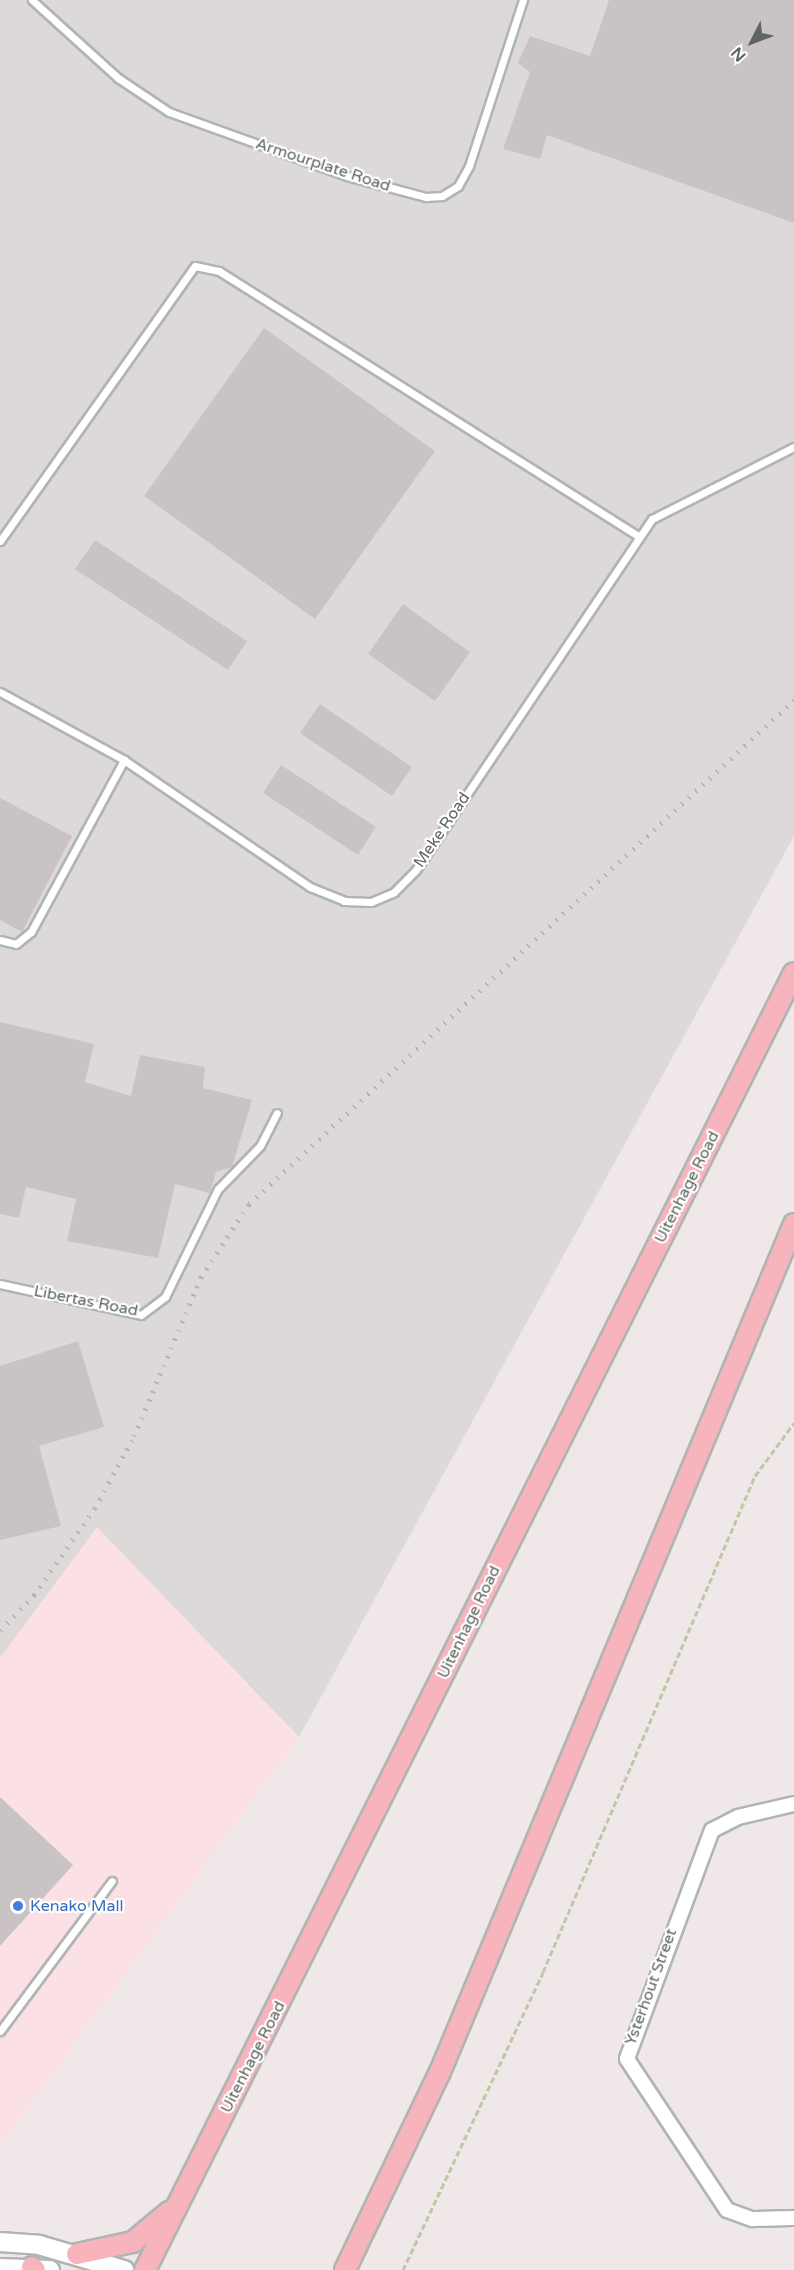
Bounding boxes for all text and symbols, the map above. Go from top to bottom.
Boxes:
north arrow [722,12,782,72]
text: N [727,43,750,66]
street label: Armourplate Road [253,134,393,196]
street label: Meke Road [410,789,474,871]
street label: Uitenhage Road [651,1128,723,1246]
street label: Libertas Road [32,1281,140,1321]
street label: Uitenhage Road [433,1563,505,1681]
place label: Kenako Mall [30,1896,123,1916]
marker: Kenako Mall [11,1899,25,1913]
street label: Ysterhout Street [621,1926,681,2048]
street label: Uitenhage Road [217,1998,289,2116]

